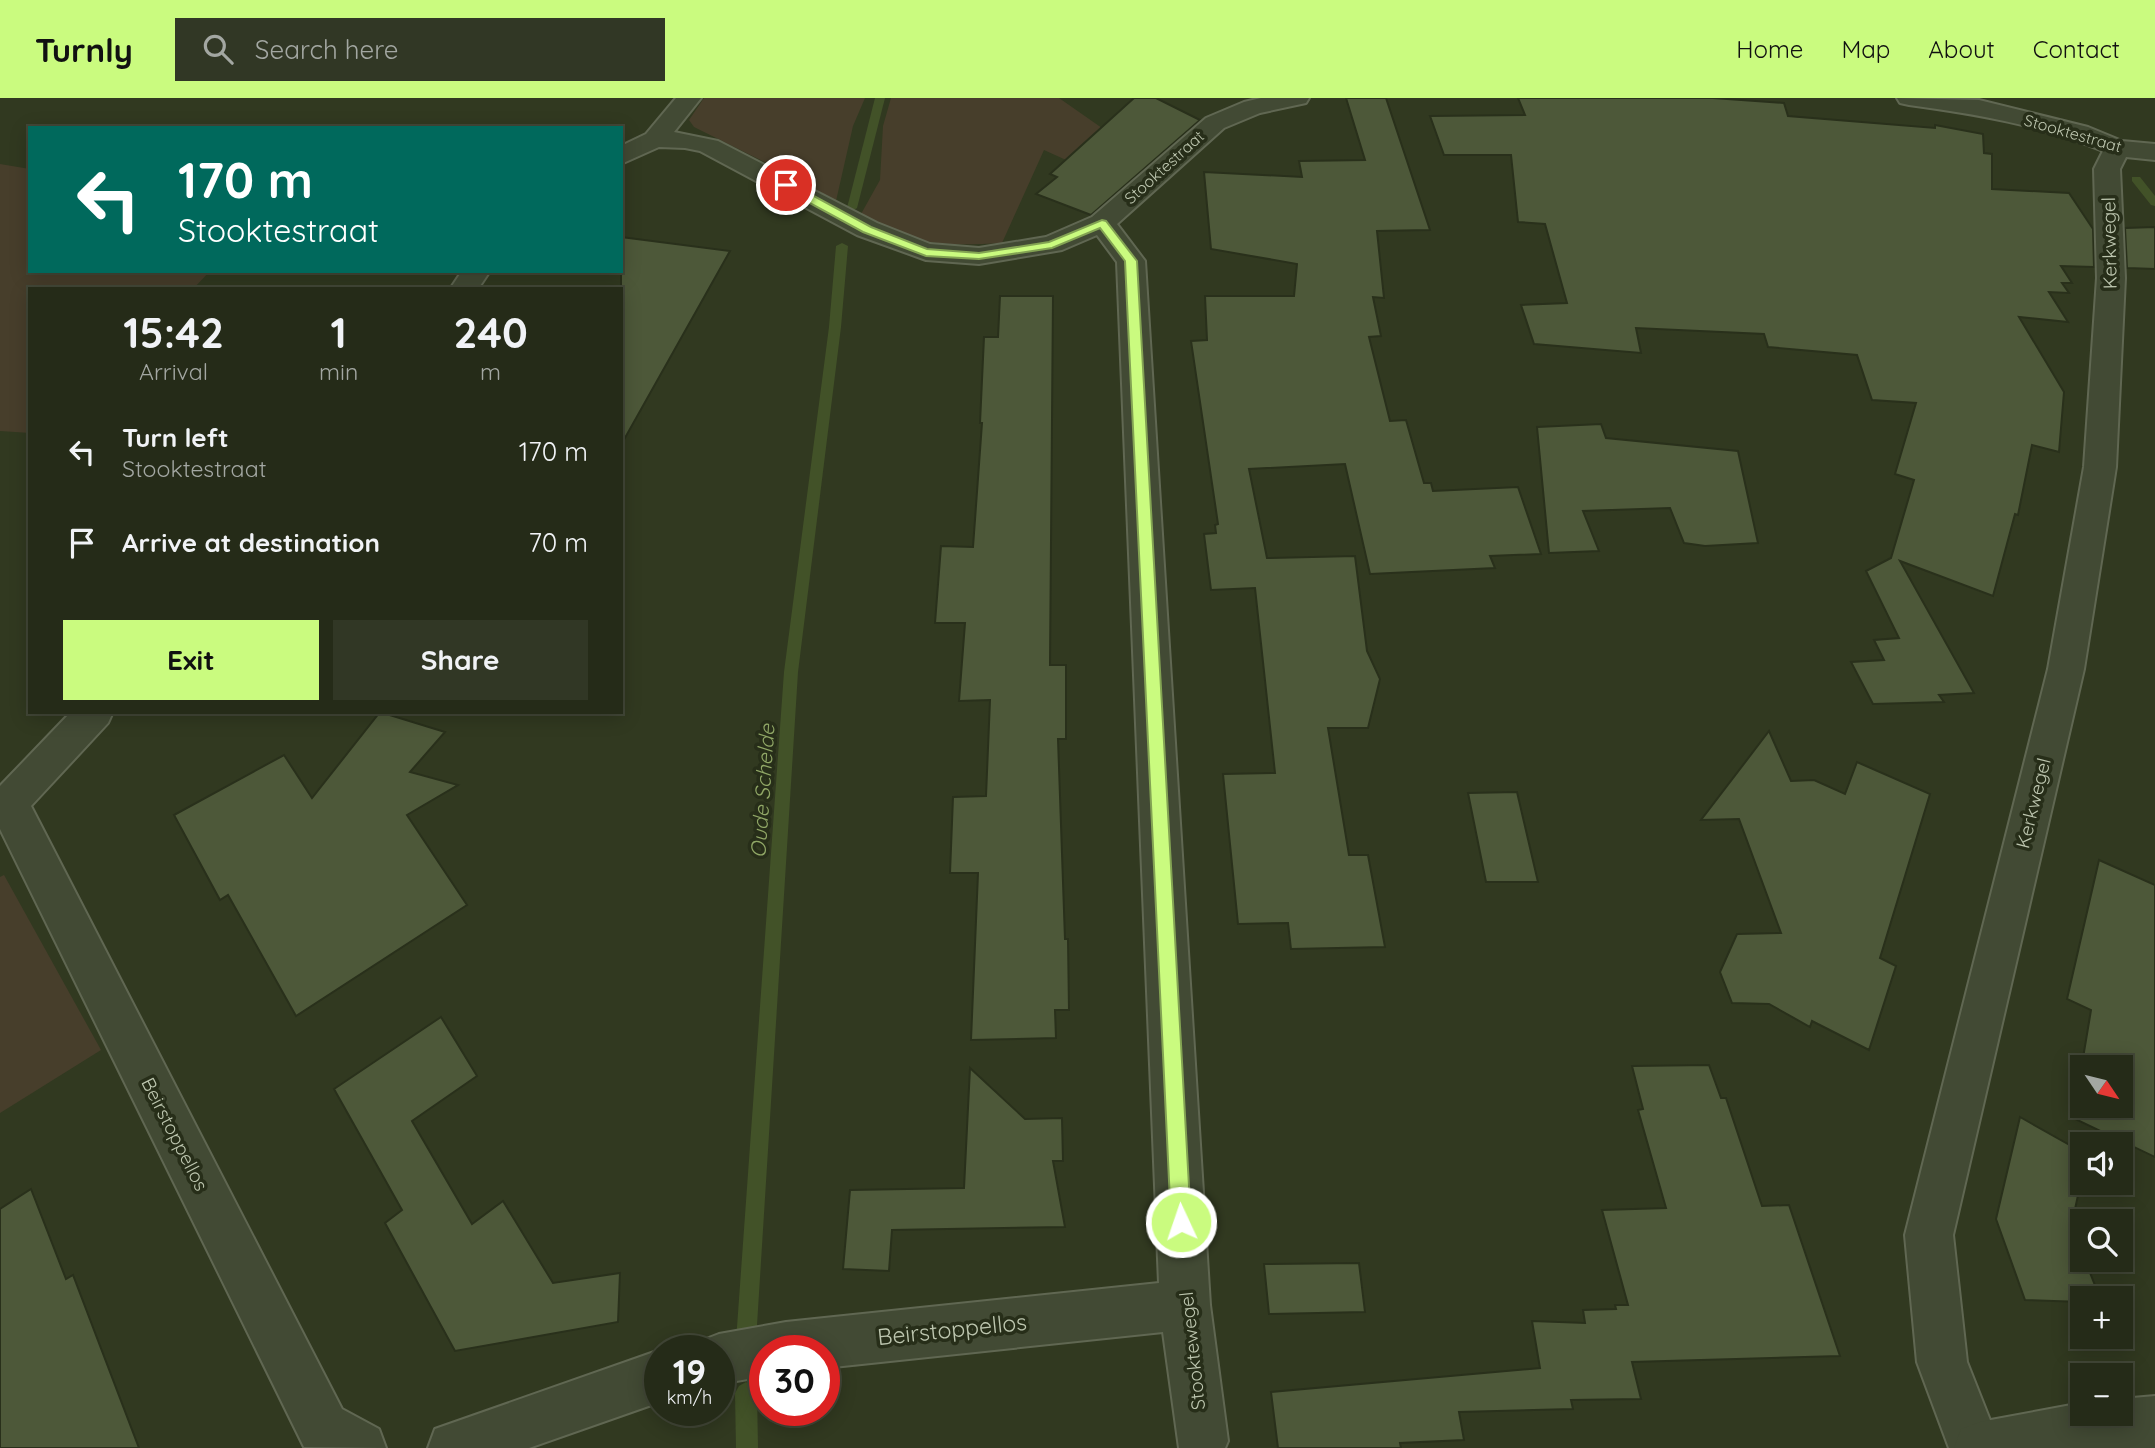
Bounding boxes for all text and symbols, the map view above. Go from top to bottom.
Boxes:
search box [175,18,665,81]
text: Turnly [35,29,133,70]
icon: search [199,30,237,68]
text: Search here [255,33,398,66]
text: Home [1736,34,1803,64]
text: Map [1841,34,1890,64]
text: About [1928,34,1995,64]
text: Contact [2033,34,2120,64]
street label: Stooktestraat [2022,110,2124,156]
street label: Stooktestraat [1120,126,1208,208]
text: 170 m [178,149,313,210]
icon: left [63,154,154,245]
pin [756,155,816,215]
icon: arrive [767,166,805,204]
street label: Kerkwegel [2096,197,2122,289]
text: Stooktestraat [178,210,379,250]
text: 15:42 [123,306,224,359]
text: 1 [330,306,347,359]
text: 240 [453,306,528,359]
text: Arrival [139,357,208,386]
text: min [319,357,358,386]
text: m [480,357,501,386]
text: Turn left [122,421,229,454]
icon: left [63,433,101,471]
text: 170 m [519,435,588,468]
text: Stooktestraat [122,454,266,483]
icon: arrive [63,524,101,562]
text: Arrive at destination [122,526,380,559]
text: 70 m [528,526,588,559]
button: Exit [63,620,319,700]
button: Share [333,620,588,700]
water label: Oude Schelde [744,722,780,859]
street label: Kerkwegel [2010,755,2056,851]
north arrow [2070,1055,2133,1118]
map controls [2070,1055,2133,1426]
street label: Beirstoppellos [136,1073,214,1195]
button: sound [2070,1132,2133,1195]
position arrow [1144,1185,1218,1259]
button: search [2070,1209,2133,1272]
button: + [2070,1286,2133,1349]
street label: Stooktewegel [1174,1291,1210,1411]
street label: Beirstoppellos [876,1307,1028,1351]
speed limit sign: 30 [749,1335,840,1426]
text: 19 [673,1349,706,1393]
button: − [2070,1363,2133,1426]
text: km/h [667,1386,712,1409]

